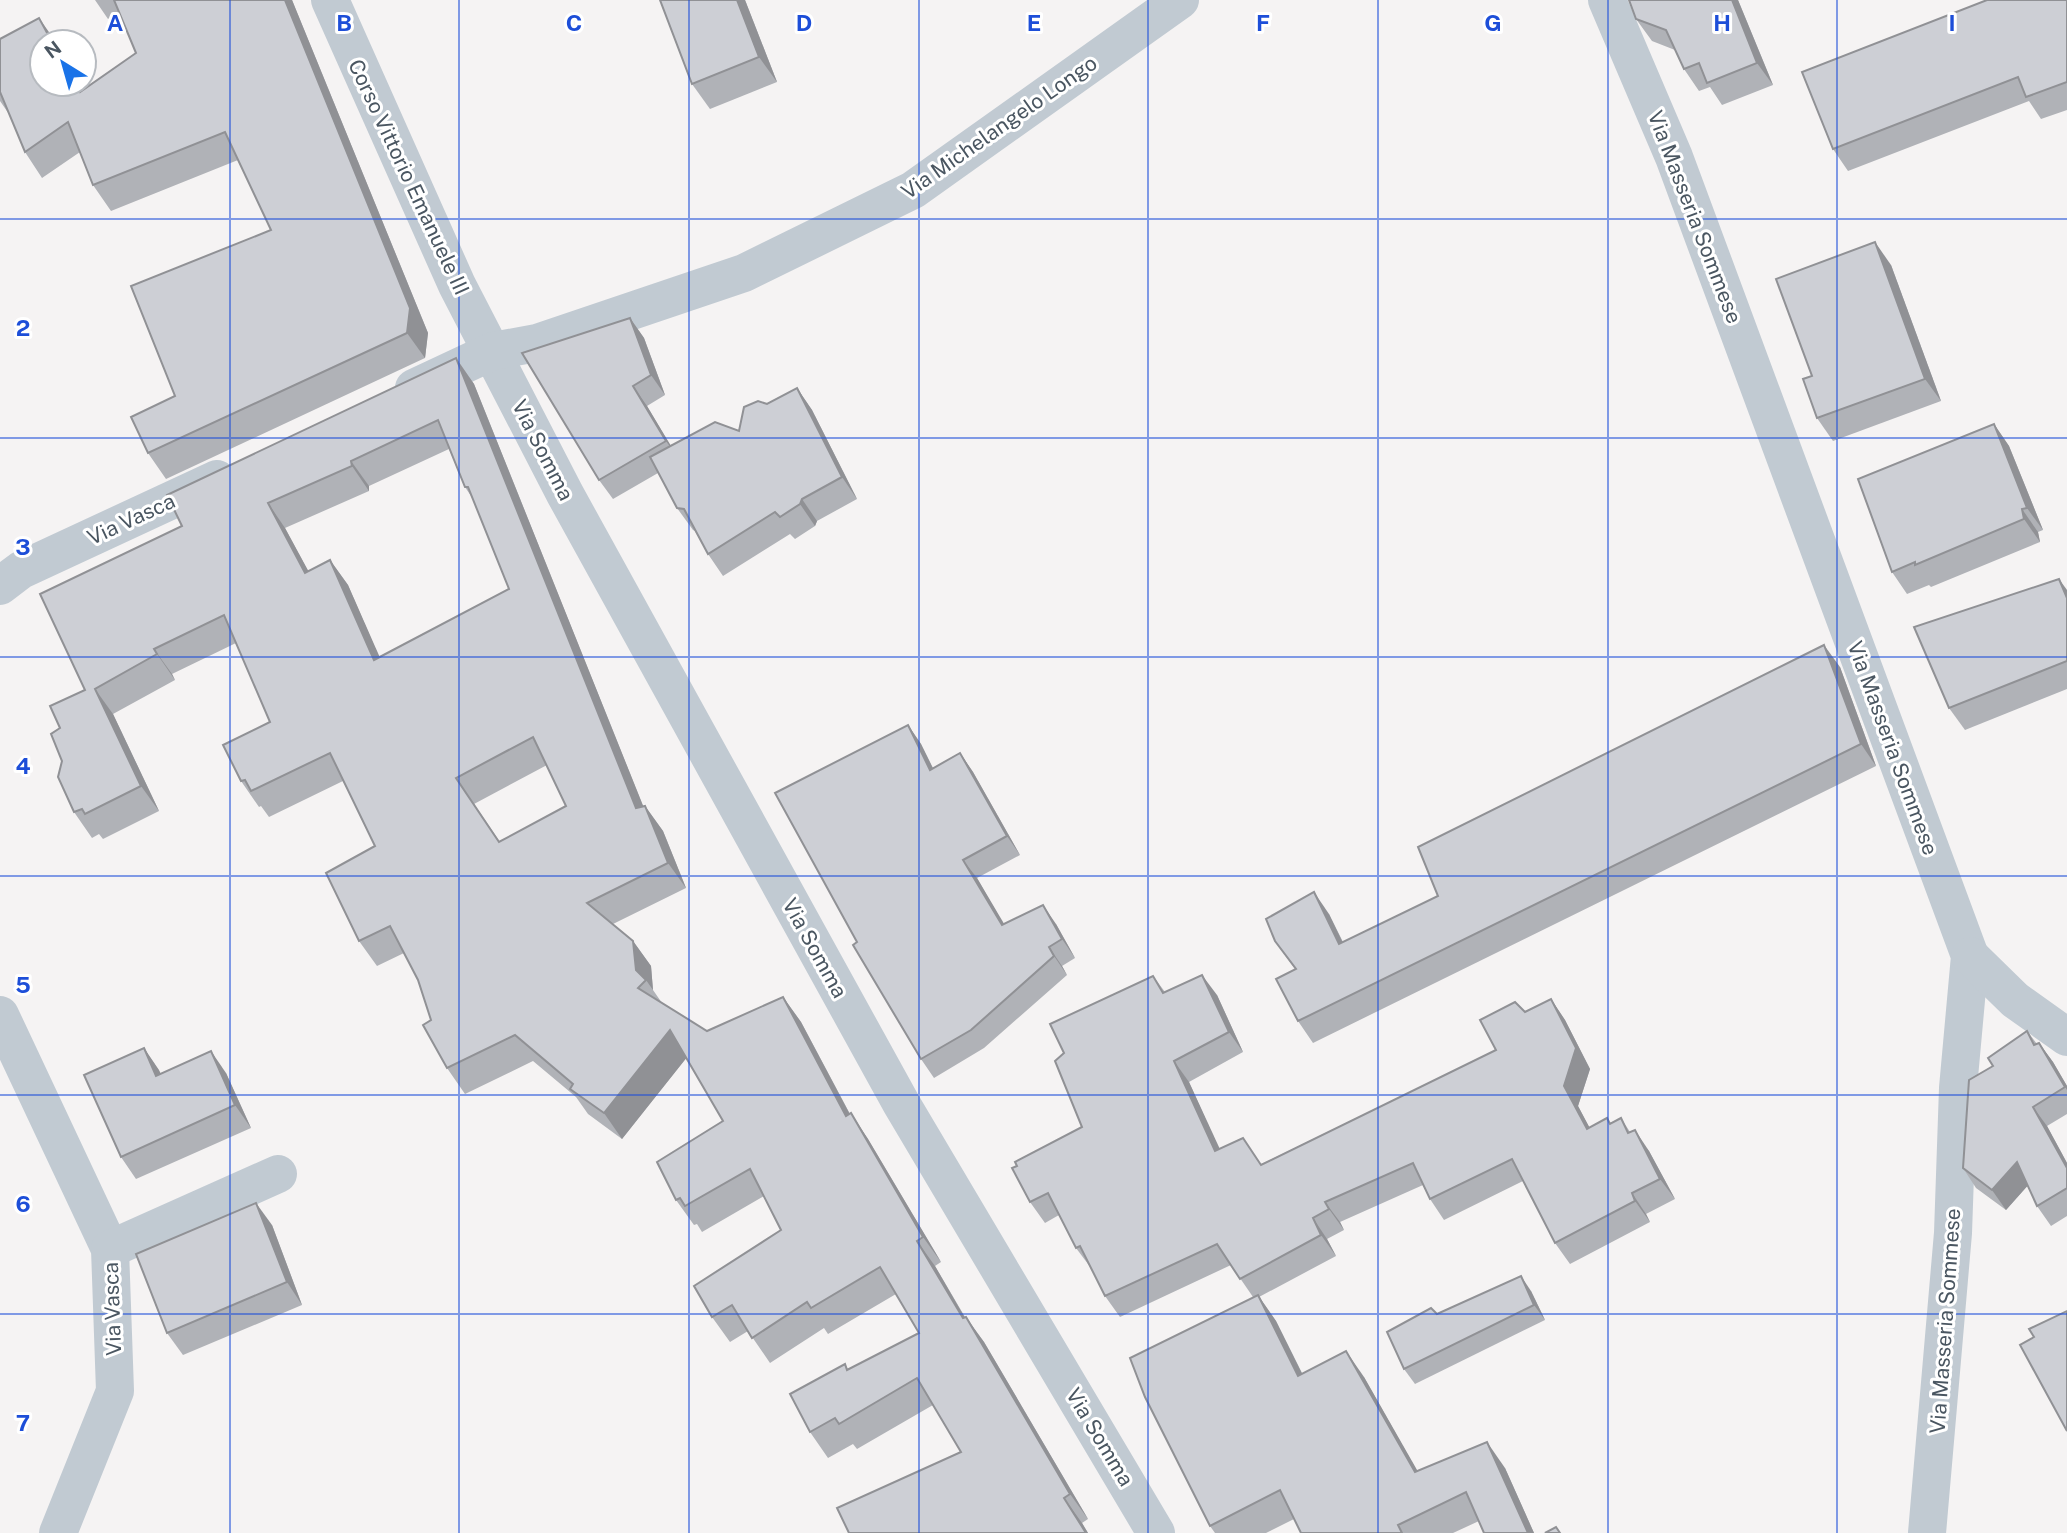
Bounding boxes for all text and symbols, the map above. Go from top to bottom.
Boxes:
text: A [107,9,124,36]
text: B [336,9,352,36]
text: C [566,9,582,36]
text: D [796,9,812,36]
text: E [1027,9,1041,36]
text: F [1256,9,1270,36]
text: G [1484,9,1502,36]
text: H [1713,9,1731,36]
text: I [1948,9,1956,36]
north arrow [28,28,98,98]
text: N [40,36,65,63]
street label: Via Michelangelo Longo [897,50,1101,204]
street label: Corso Vittorio Emanuele III [343,55,475,299]
street label: Via Masseria Sommese [1643,107,1747,327]
text: 2 [16,314,30,341]
street label: Via Somma [507,395,579,505]
street label: Via Vasca [83,488,179,550]
text: 3 [15,533,31,560]
street label: Via Masseria Sommese [1843,638,1943,858]
text: 4 [15,752,31,779]
street label: Via Somma [777,894,853,1002]
text: 5 [15,971,31,998]
text: 6 [15,1190,31,1217]
street label: Via Masseria Sommese [1925,1207,1965,1435]
street label: Via Vasca [98,1262,126,1356]
street label: Via Somma [1061,1383,1139,1491]
text: 7 [16,1409,30,1436]

